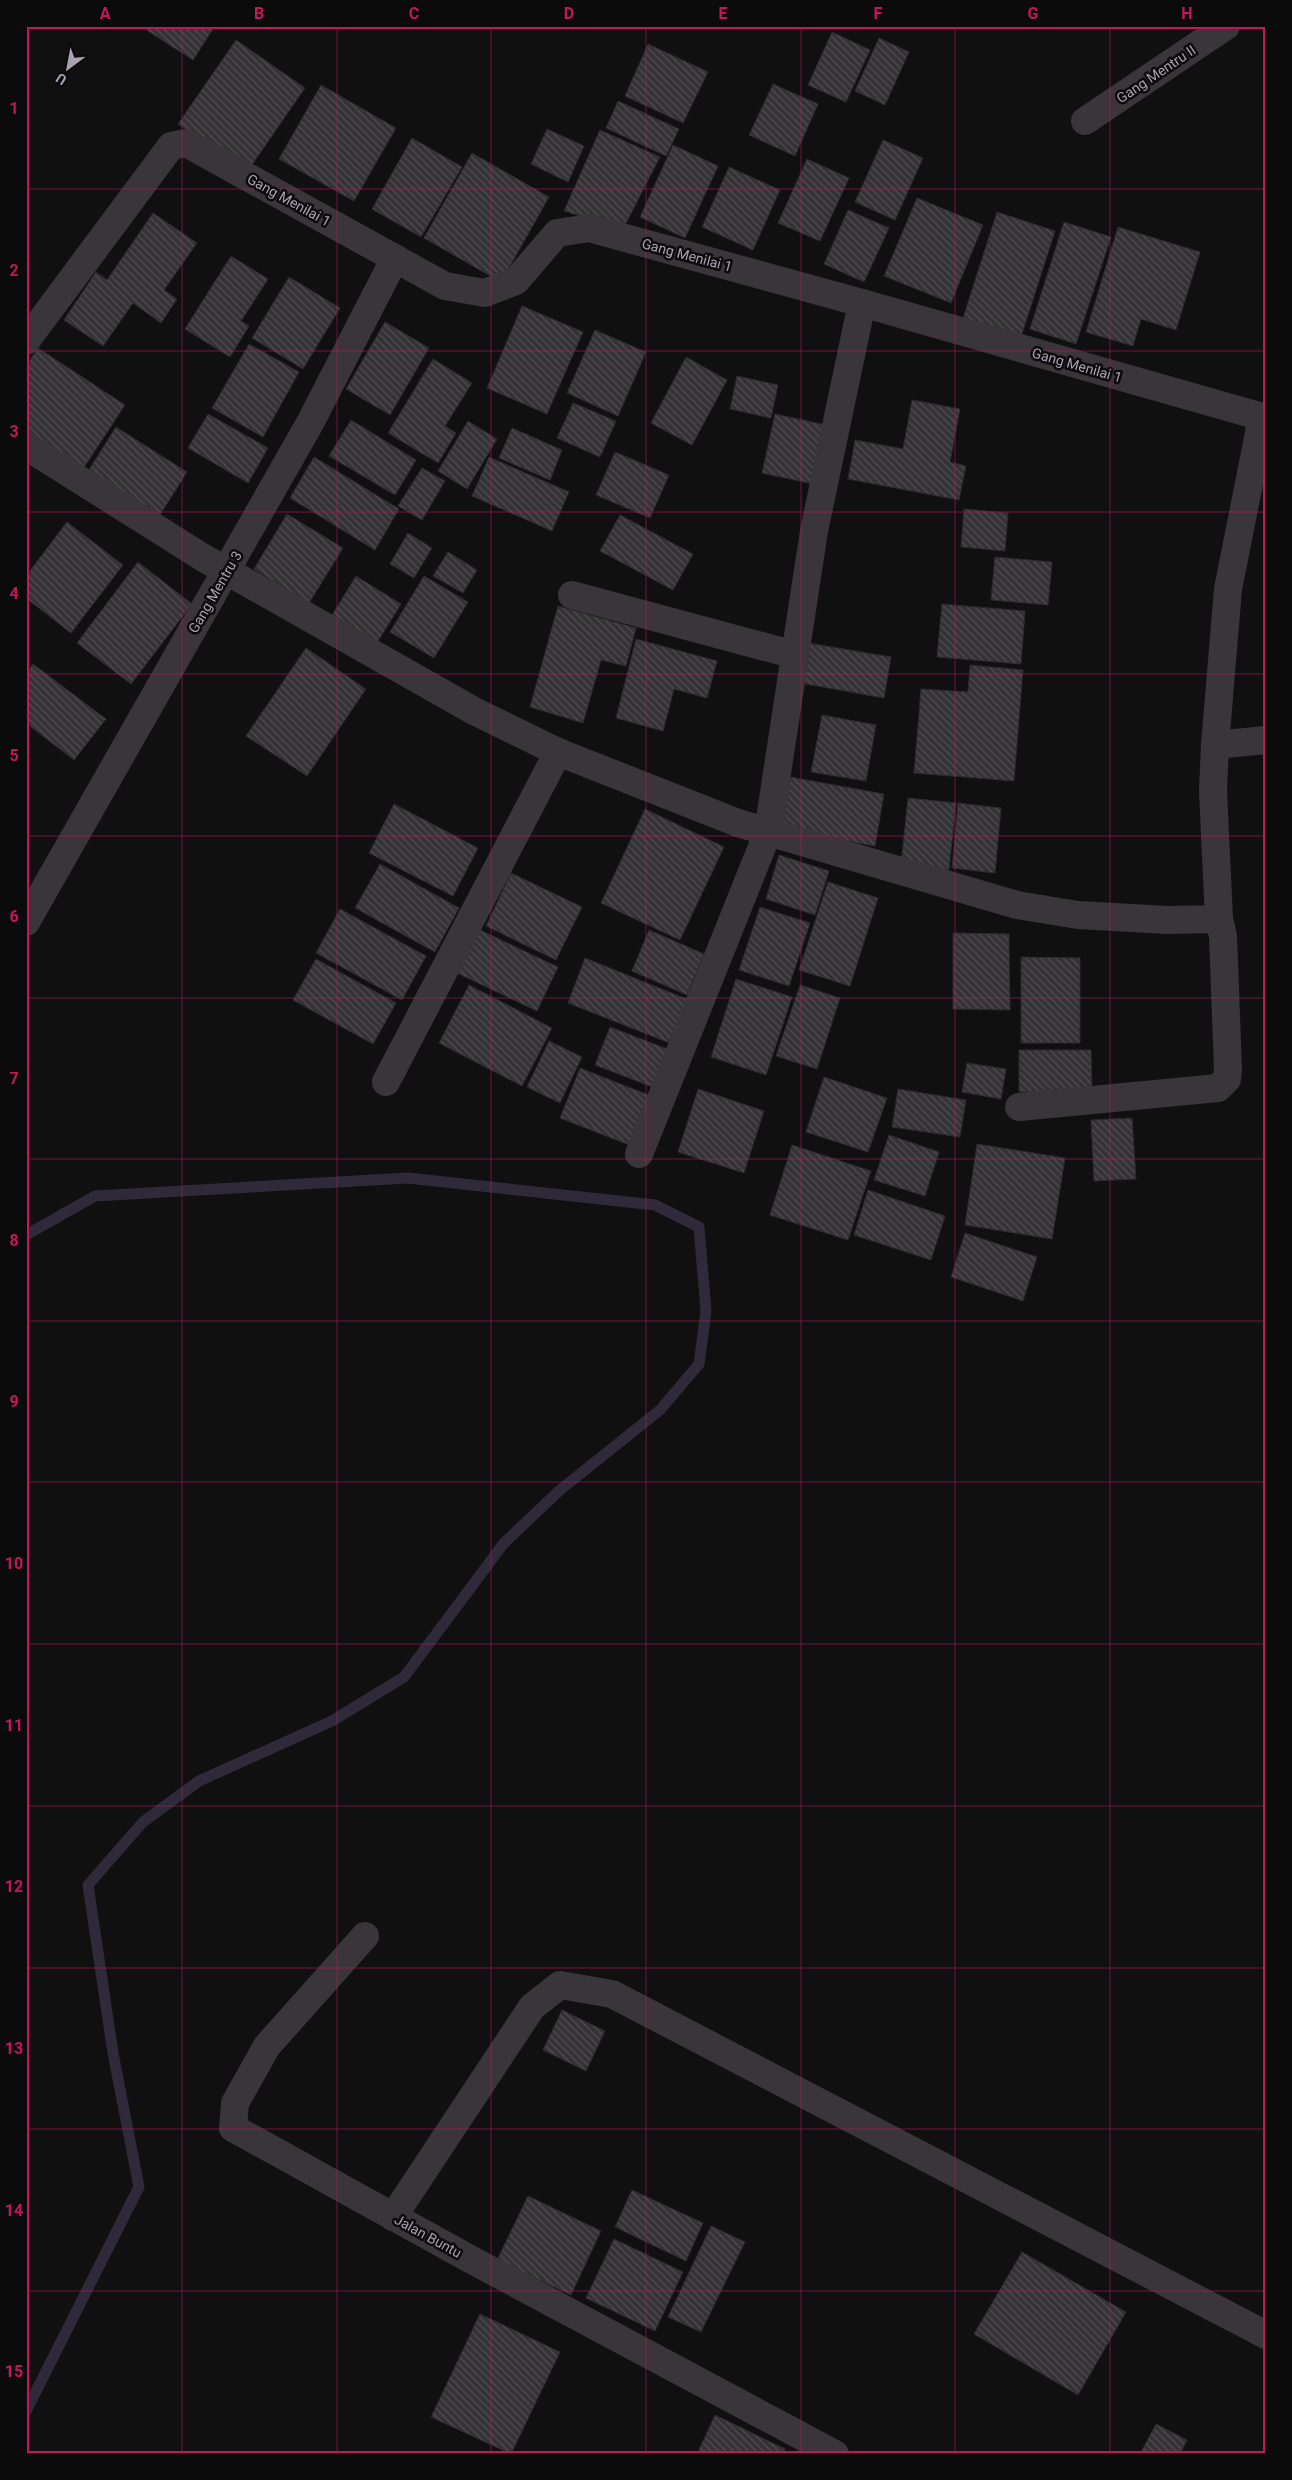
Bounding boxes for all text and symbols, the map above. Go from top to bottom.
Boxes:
text: A [100,4,111,23]
text: B [254,4,264,23]
text: C [409,4,419,23]
text: D [564,4,574,23]
text: E [719,4,728,23]
text: F [874,4,883,23]
text: G [1028,4,1039,23]
text: H [1181,4,1193,23]
north arrow [42,42,92,92]
street label: Gang Mentru II [1114,42,1198,106]
text: U [53,70,69,88]
text: 1 [9,99,19,118]
street label: Gang Menilai 1 [245,171,333,229]
street label: Gang Menilai 1 [640,235,734,275]
text: 2 [9,261,19,280]
street label: Gang Menilai 1 [1030,345,1124,385]
text: 3 [9,422,19,441]
street label: Gang Mentru 3 [185,548,245,636]
text: 4 [9,584,19,603]
text: 5 [9,746,19,765]
text: 6 [9,907,19,926]
text: 7 [9,1069,19,1088]
text: 8 [9,1231,19,1250]
text: 9 [9,1392,19,1411]
text: 10 [5,1554,23,1573]
text: 11 [5,1716,23,1735]
text: 12 [5,1877,23,1896]
text: 13 [5,2039,23,2058]
text: 14 [5,2201,23,2220]
street label: Jalan Buntu [392,2211,464,2261]
text: 15 [5,2362,23,2381]

